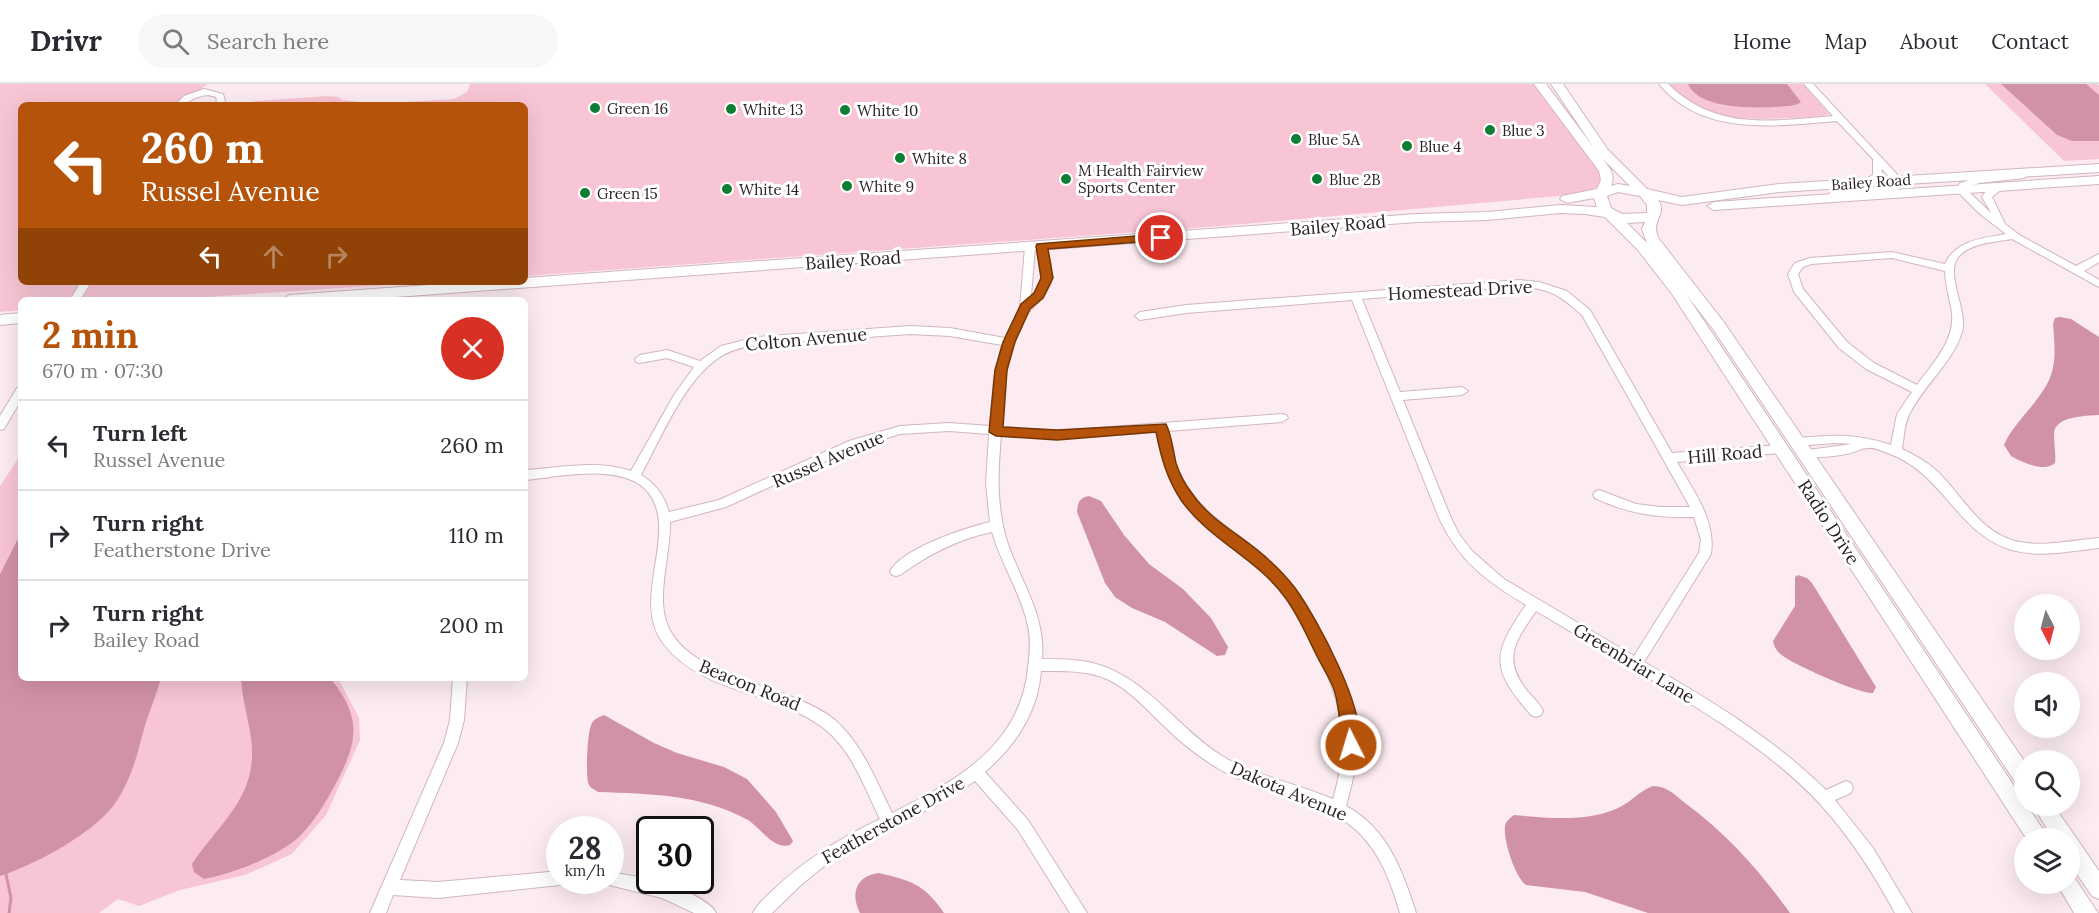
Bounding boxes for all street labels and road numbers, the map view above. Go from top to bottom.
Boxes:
street label: Bailey Road [1830,170,1912,194]
street label: Bailey Road [1289,209,1387,241]
street label: Bailey Road [804,245,902,275]
street label: Homestead Drive [1387,275,1533,305]
street label: Colton Avenue [744,322,868,356]
street label: Russel Avenue [769,425,888,493]
street label: Hill Road [1687,439,1764,469]
street label: Radio Drive [1793,475,1865,569]
street label: Greenbriar Lane [1569,618,1699,708]
street label: Beacon Road [696,654,804,716]
street label: Dakota Avenue [1227,756,1351,826]
street label: Featherstone Drive [817,771,969,869]

